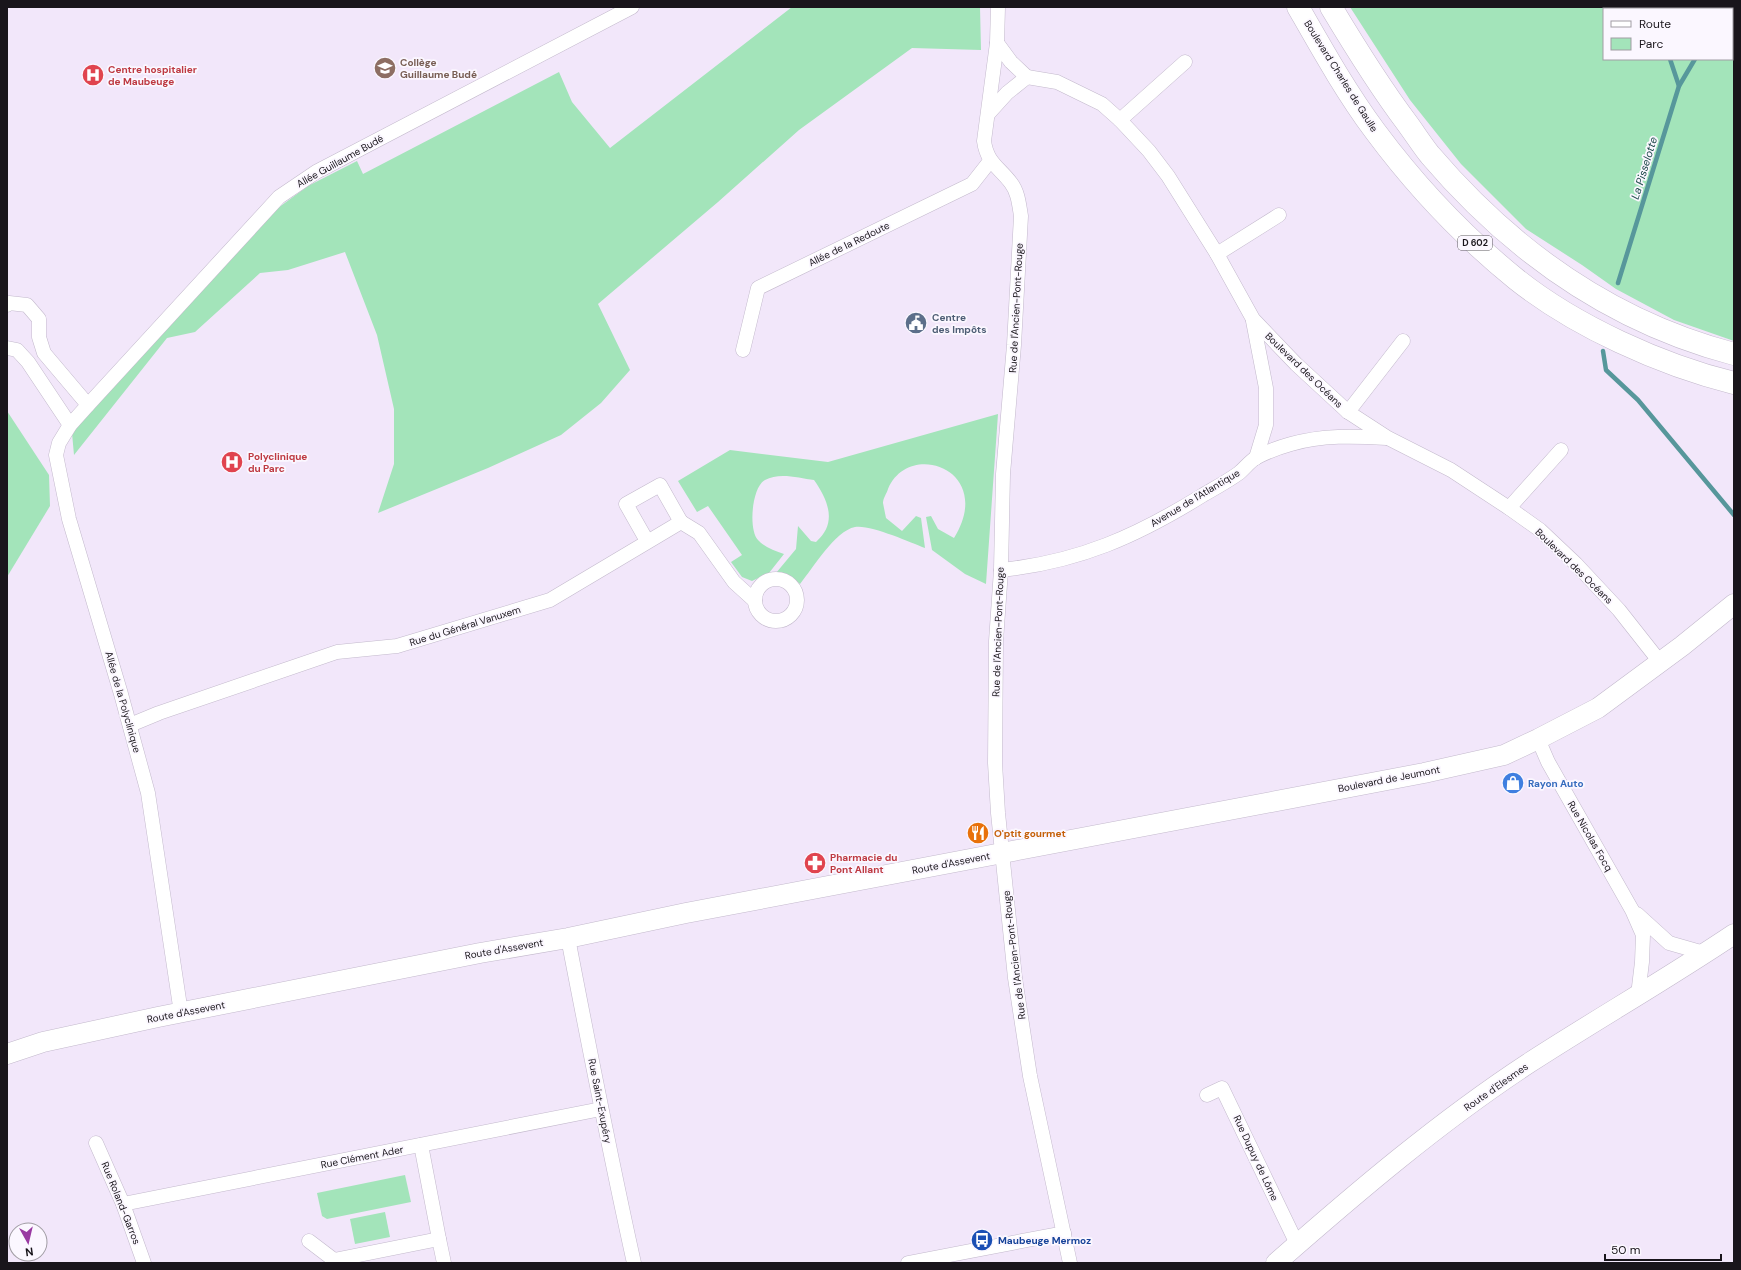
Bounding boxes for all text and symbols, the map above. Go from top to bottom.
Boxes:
legend [1603,8,1733,60]
text: Route [1639,16,1671,32]
street label: Boulevard Charles de Gaulle [1301,18,1381,135]
text: Parc [1639,36,1663,52]
school or university icon: Collège Guillaume Budé [372,55,398,81]
place label: Collège Guillaume Budé [400,56,477,81]
hospital icon: Centre hospitalier de Maubeuge [80,62,106,88]
place label: Centre hospitalier de Maubeuge [108,63,197,88]
street label: Allée Guillaume Budé [294,132,386,190]
water label: La Pisselotte [1628,135,1660,201]
street label: Allée de la Redoute [806,219,892,269]
road number: D 602 [1458,236,1492,250]
street label: Rue de l'Ancien-Pont-Rouge [1006,242,1026,373]
public building icon: Centre des Impôts [903,310,929,336]
place label: Centre des Impôts [932,311,986,336]
street label: Boulevard des Océans [1262,329,1346,411]
hospital icon: Polyclinique du Parc [219,449,245,475]
place label: Polyclinique du Parc [248,450,307,475]
street label: Avenue de l'Atlantique [1148,466,1242,530]
street label: Boulevard des Océans [1532,525,1616,607]
street label: Rue de l'Ancien-Pont-Rouge [989,566,1007,697]
street label: Rue du Général Vanuxem [408,603,522,649]
street label: Allée de la Polyclinique [102,650,144,755]
street label: Boulevard de Jeumont [1337,763,1441,795]
shop icon: Rayon Auto [1500,770,1526,796]
place label: Rayon Auto [1528,777,1583,790]
street label: Rue Nicolas Focq [1565,798,1615,874]
restaurant icon: O'ptit gourmet [965,820,991,846]
place label: O'ptit gourmet [994,827,1066,840]
street label: Route d'Assevent [911,849,991,877]
pharmacy icon: Pharmacie du Pont Allant [802,850,828,876]
place label: Pharmacie du Pont Allant [830,851,897,876]
street label: Rue de l'Ancien-Pont-Rouge [1000,889,1028,1020]
street label: Route d'Assevent [464,936,544,962]
street label: Route d'Assevent [146,998,226,1026]
street label: Rue Saint-Exupéry [585,1057,615,1145]
street label: Route d'Elesmes [1461,1060,1531,1114]
street label: Rue Dupuy de Lôme [1230,1113,1282,1203]
street label: Rue Clément Ader [320,1143,405,1171]
street label: Rue Roland-Garros [99,1160,143,1246]
north arrow [8,1222,48,1262]
bus stop icon: Maubeuge Mermoz [969,1227,995,1253]
place label: Maubeuge Mermoz [998,1234,1091,1247]
scale bar [1605,1236,1721,1262]
text: 50 m [1611,1242,1640,1258]
text: N [24,1244,34,1259]

